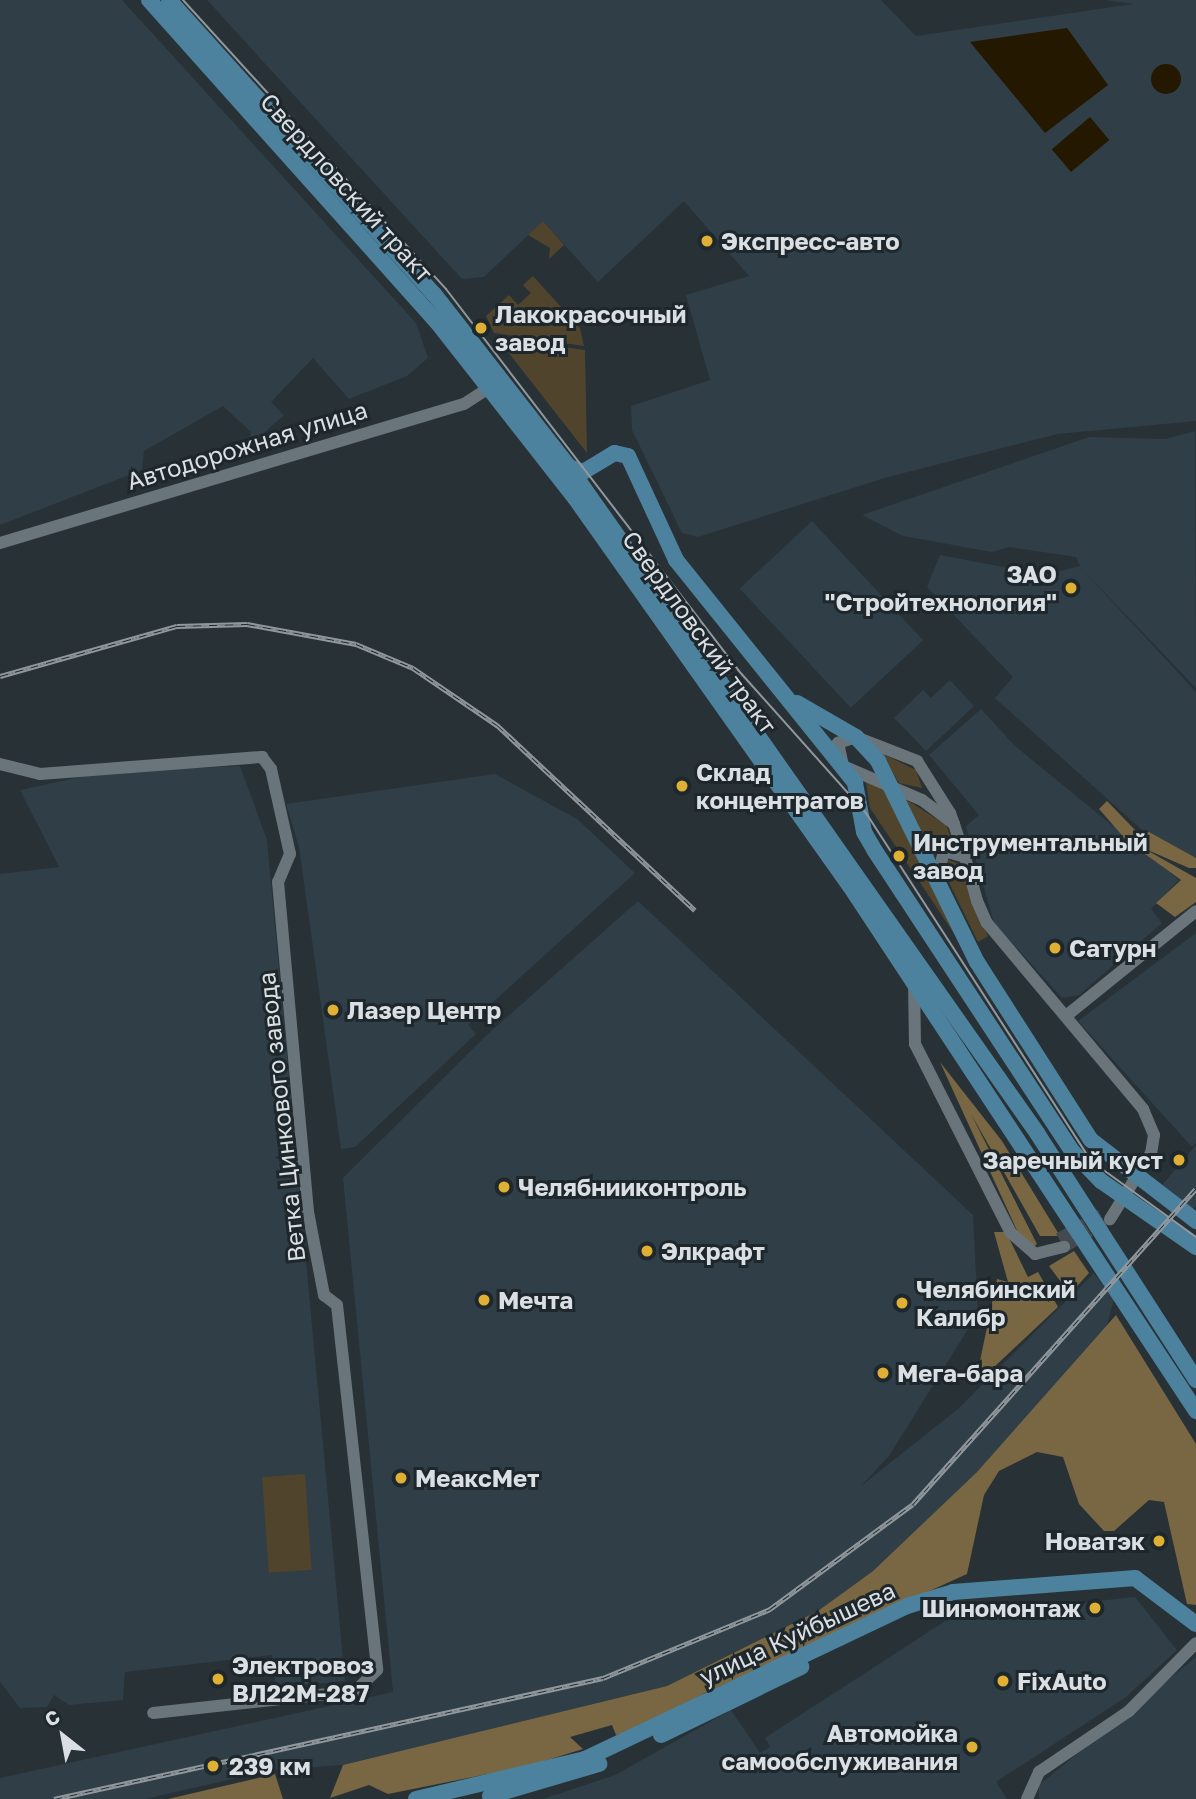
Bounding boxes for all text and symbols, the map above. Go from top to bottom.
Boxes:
street label: Свердловский тракт [255,87,439,287]
place label: Экспресс-авто [721,227,900,255]
marker: Экспресс-авто [699,233,715,249]
place label: Лакокрасочный завод [495,300,686,356]
marker: Лакокрасочный завод [473,320,489,336]
street label: Автодорожная улица [123,395,371,495]
street label: Свердловский тракт [617,525,783,739]
place label: ЗАО "Стройтехнология" [825,560,1057,616]
marker: ЗАО "Стройтехнология" [1063,580,1079,596]
place label: Склад концентратов [696,758,864,814]
marker: Склад концентратов [674,778,690,794]
place label: Инструментальный завод [913,828,1148,884]
marker: Инструментальный завод [891,848,907,864]
place label: Сатурн [1069,934,1156,962]
marker: Сатурн [1047,940,1063,956]
street label: Ветка Цинкового завода [251,971,311,1263]
place label: Лазер Центр [347,996,501,1024]
marker: Лазер Центр [325,1002,341,1018]
place label: Заречный куст [982,1146,1163,1174]
marker: Заречный куст [1169,1150,1189,1170]
place label: Челябнииконтроль [518,1173,747,1201]
marker: Челябнииконтроль [496,1179,512,1195]
place label: Элкрафт [661,1237,765,1265]
marker: Элкрафт [639,1243,655,1259]
place label: Челябинский Калибр [916,1275,1076,1331]
place label: Мечта [498,1286,573,1314]
marker: Мечта [476,1292,492,1308]
marker: Челябинский Калибр [894,1295,910,1311]
place label: Мега-бара [897,1359,1023,1387]
marker: Мега-бара [875,1365,891,1381]
place label: МеаксМет [415,1464,539,1492]
marker: МеаксМет [393,1470,409,1486]
place label: Новатэк [1045,1527,1145,1555]
marker: Новатэк [1151,1533,1167,1549]
street label: улица Куйбышева [695,1575,899,1691]
place label: Шиномонтаж [922,1594,1081,1622]
marker: Шиномонтаж [1087,1600,1103,1616]
place label: Электровоз ВЛ22М-287 [232,1651,374,1707]
place label: FixAuto [1017,1667,1107,1695]
marker: Электровоз ВЛ22М-287 [210,1671,226,1687]
marker: FixAuto [995,1673,1011,1689]
north arrow [28,1701,98,1771]
text: С [40,1704,64,1731]
place label: Автомойка самообслуживания [721,1719,958,1775]
marker: Автомойка самообслуживания [964,1739,980,1755]
place label: 239 км [229,1752,311,1780]
marker: 239 км [203,1756,223,1776]

